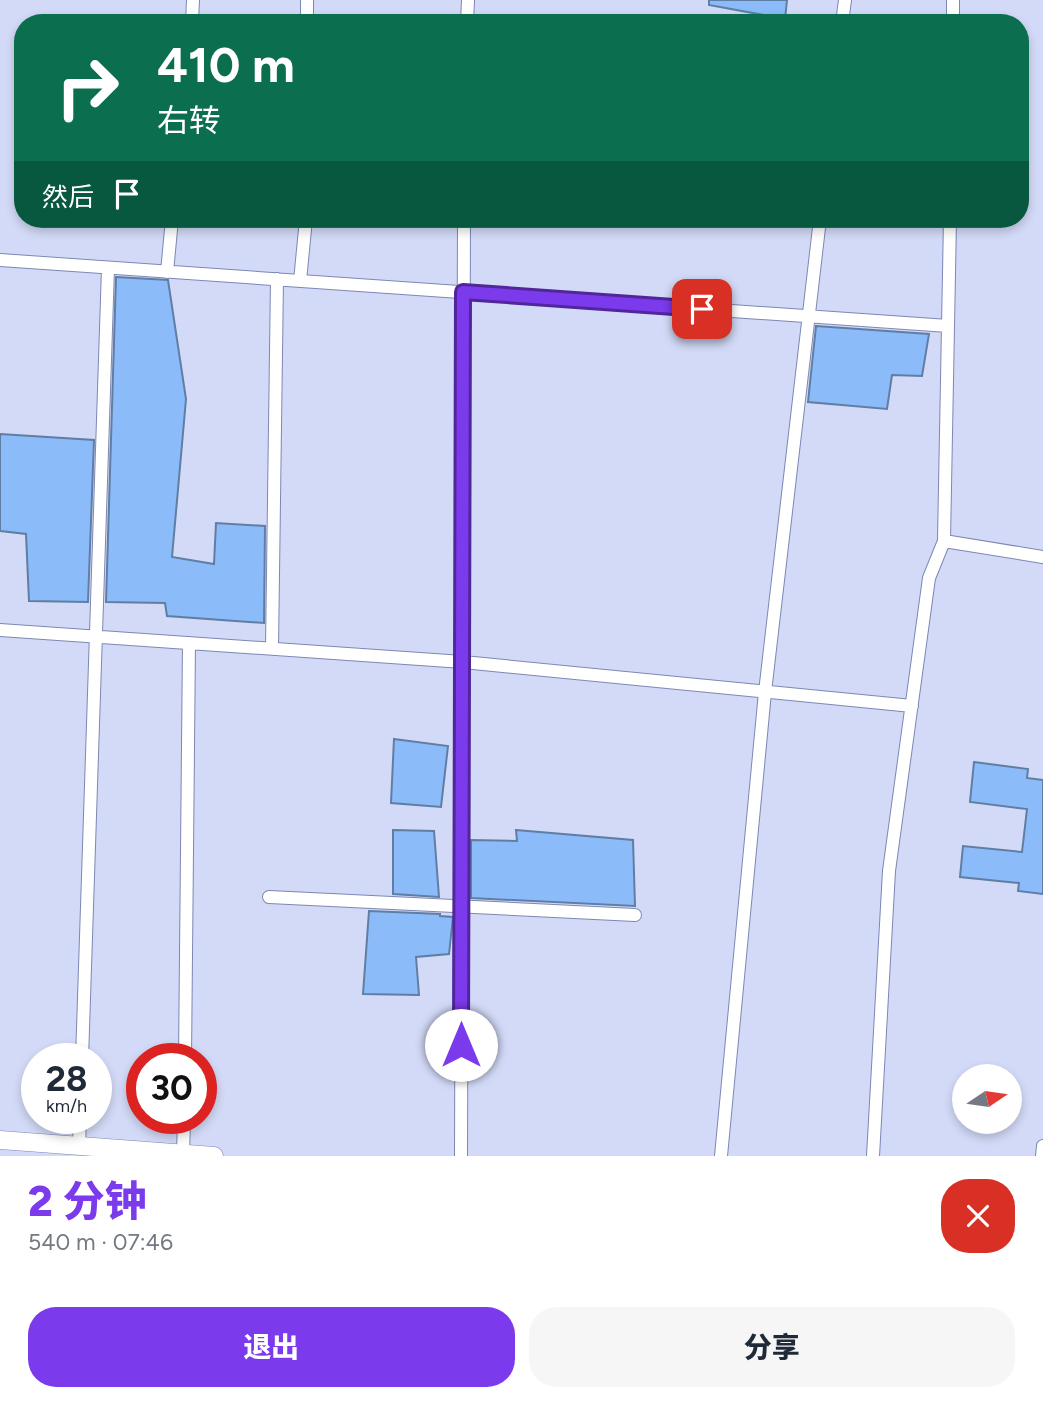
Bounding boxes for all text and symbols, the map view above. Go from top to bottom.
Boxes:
text: 410 m [157,35,295,94]
icon: right [42,42,133,133]
text: 右转 [157,102,221,140]
icon: arrive [108,175,146,213]
text: 然后 [42,181,94,213]
pin [672,279,732,339]
icon: arrive [683,290,721,328]
position arrow [424,1008,498,1082]
speed limit sign: 30 [126,1043,217,1134]
text: 28 [46,1058,87,1100]
north arrow [952,1064,1022,1134]
map controls [952,1064,1022,1134]
text: km/h [46,1095,87,1117]
text: 2 分钟 [28,1176,147,1227]
button: close [941,1179,1015,1253]
text: 540 m · 07:46 [28,1228,173,1256]
button: 退出 [28,1307,515,1387]
button: 分享 [529,1307,1015,1387]

